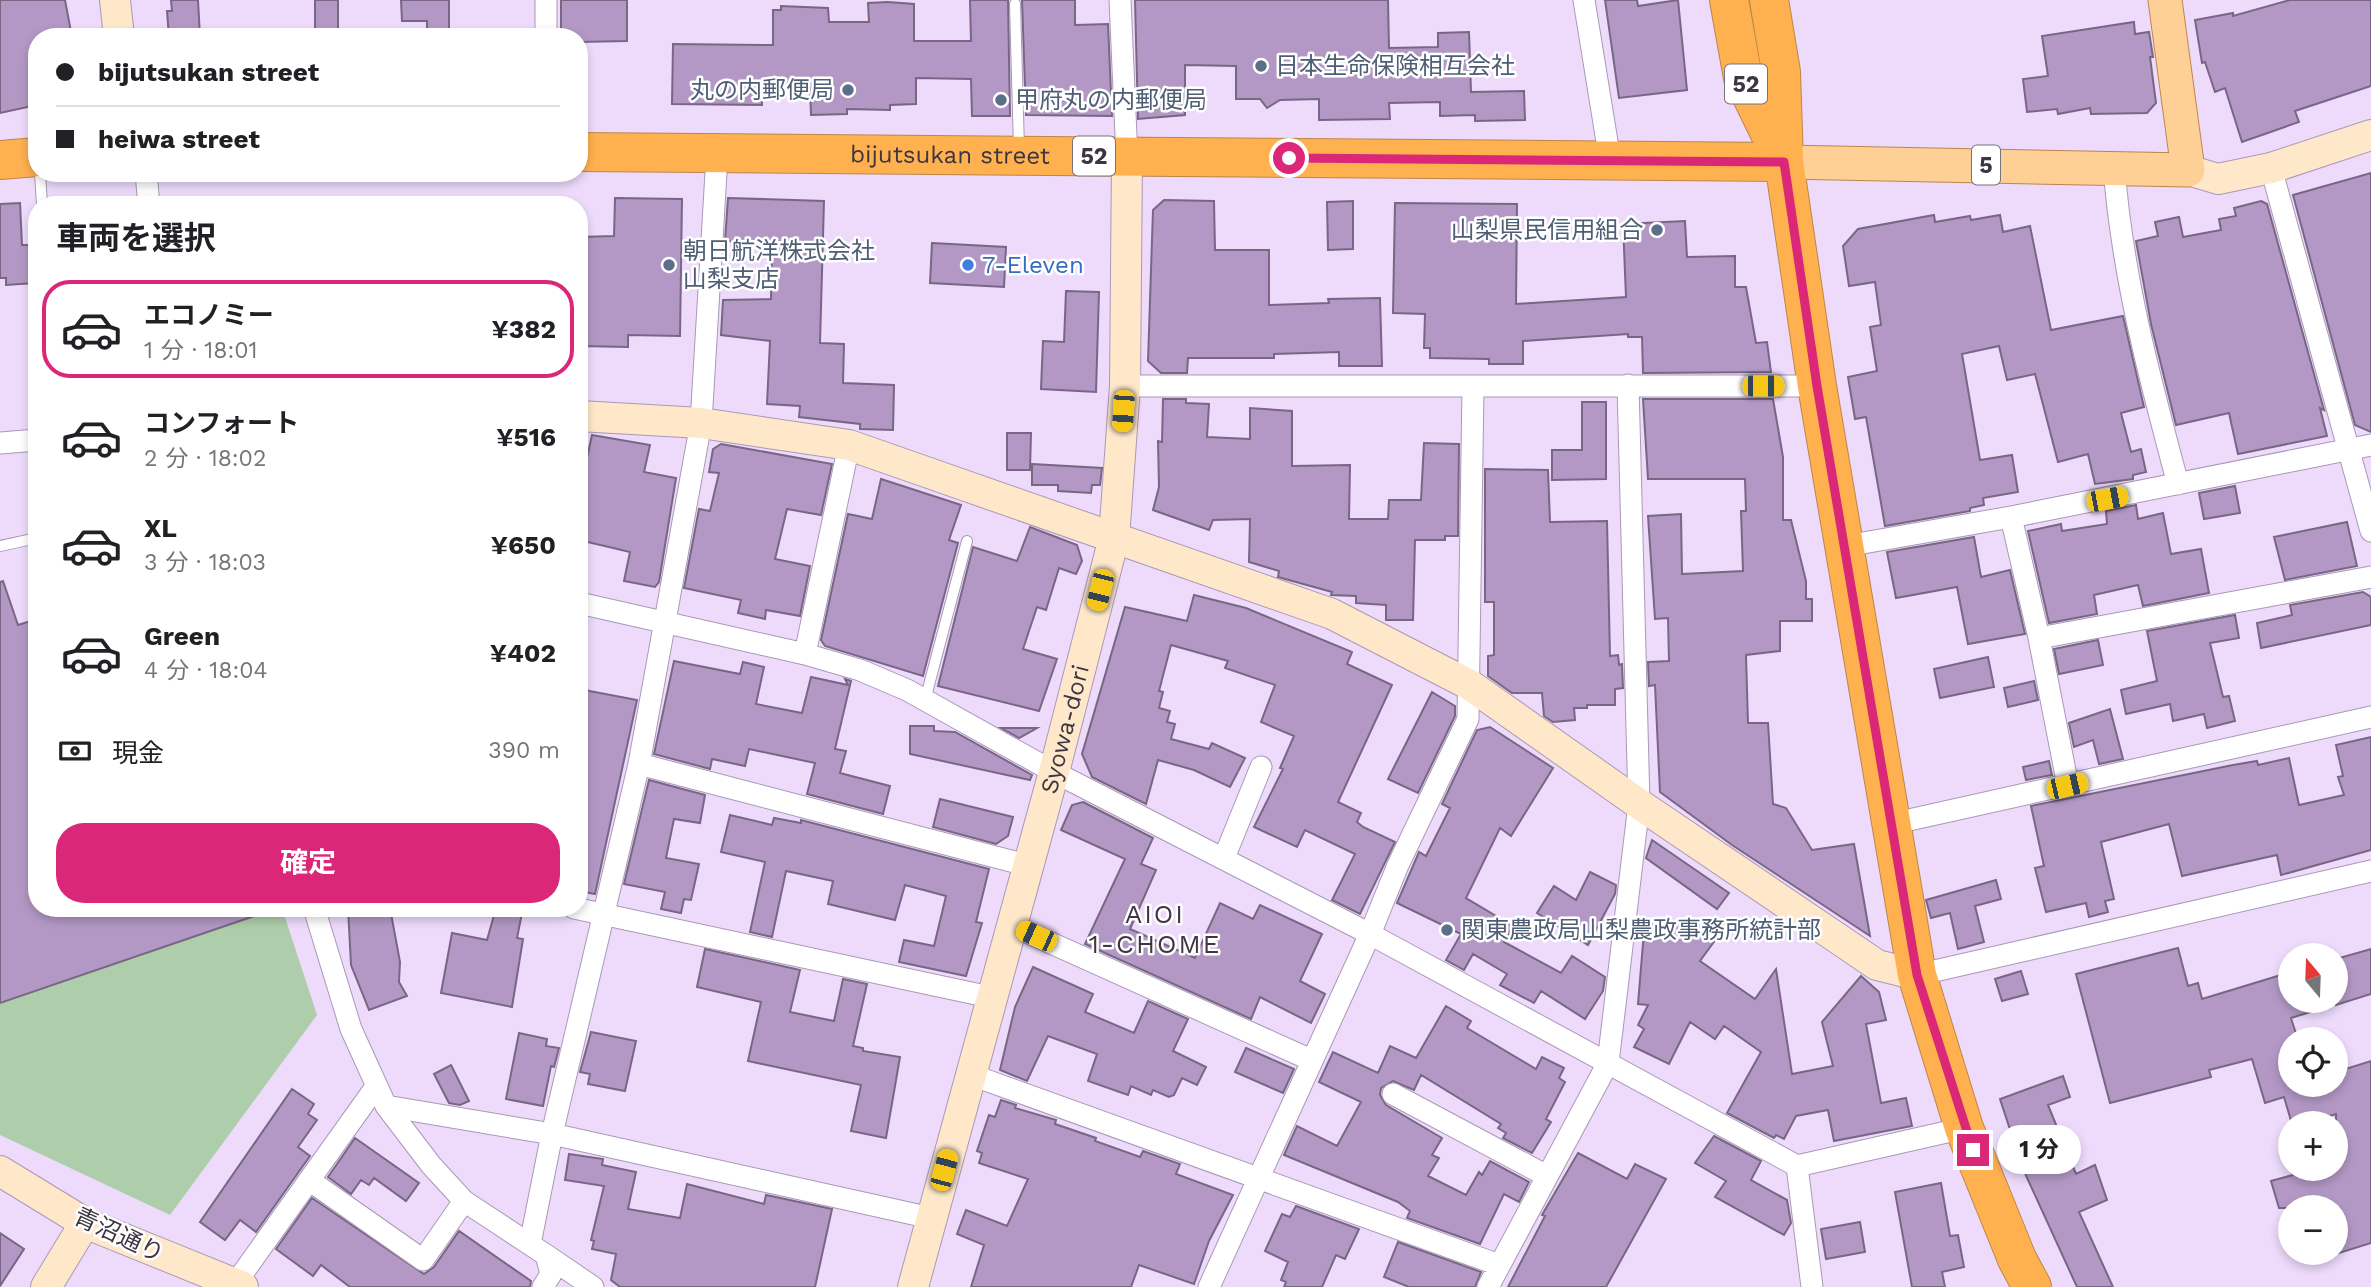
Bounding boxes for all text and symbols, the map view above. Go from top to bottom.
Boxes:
place label: 日本生命保険相互会社 [1275,52,1515,80]
text: bijutsukan street [98,57,319,87]
marker: 日本生命保険相互会社 [1253,58,1269,74]
road number: 52 [1725,64,1767,104]
place label: 丸の内郵便局 [690,76,834,104]
marker: 丸の内郵便局 [840,82,856,98]
place label: 甲府丸の内郵便局 [1015,86,1207,114]
marker: 甲府丸の内郵便局 [993,92,1009,108]
text: heiwa street [98,124,260,154]
road number: 52 [1073,136,1115,176]
street label: bijutsukan street [850,140,1050,170]
route start [1273,142,1305,174]
road number: 5 [1972,146,2000,184]
place label: 山梨県民信用組合 [1451,216,1643,244]
text: 車両を選択 [56,219,216,257]
marker: 山梨県民信用組合 [1649,222,1665,238]
place label: 朝日航洋株式会社 山梨支店 [683,237,875,293]
place label: 7-Eleven [982,251,1084,279]
marker: 朝日航洋株式会社 山梨支店 [661,257,677,273]
marker: 7-Eleven [960,257,976,273]
icon: car [60,298,123,361]
text: エコノミー [144,300,274,330]
text: ¥382 [491,314,556,344]
text: 1 分 · 18:01 [144,337,257,364]
car [1743,376,1785,397]
car [1112,389,1135,433]
icon: car [60,406,123,469]
text: コンフォート [144,408,299,438]
text: ¥516 [496,422,556,452]
text: 2 分 · 18:02 [144,445,266,472]
car [2085,485,2130,513]
text: XL [144,513,177,543]
icon: car [60,514,123,577]
text: ¥650 [491,530,556,560]
text: 3 分 · 18:03 [144,549,266,576]
car [1085,567,1116,613]
text: Green [144,621,220,651]
icon: car [60,622,123,685]
text: ¥402 [490,638,556,668]
text: 4 分 · 18:04 [144,657,268,684]
street label: Syowa-dori [1035,662,1095,797]
icon: cash [56,732,94,770]
text: 390 m [488,737,560,764]
text: 現金 [112,738,164,768]
car [2045,771,2090,801]
button: 確定 [56,823,560,903]
district label: AIOI 1-CHOME [1089,899,1221,959]
place label: 関東農政局山梨農政事務所統計部 [1461,916,1821,944]
car [1013,918,1060,954]
marker: 関東農政局山梨農政事務所統計部 [1439,922,1455,938]
north arrow [2278,943,2348,1013]
map controls [2278,943,2348,1265]
button: locate [2278,1027,2348,1097]
button: + [2278,1111,2348,1181]
callout: 1 分 [1997,1126,2082,1174]
route end [1957,1134,1989,1166]
text: 1 分 [2019,1136,2059,1163]
car [929,1147,960,1193]
button: − [2278,1195,2348,1265]
street label: 青沼通り [70,1202,168,1268]

